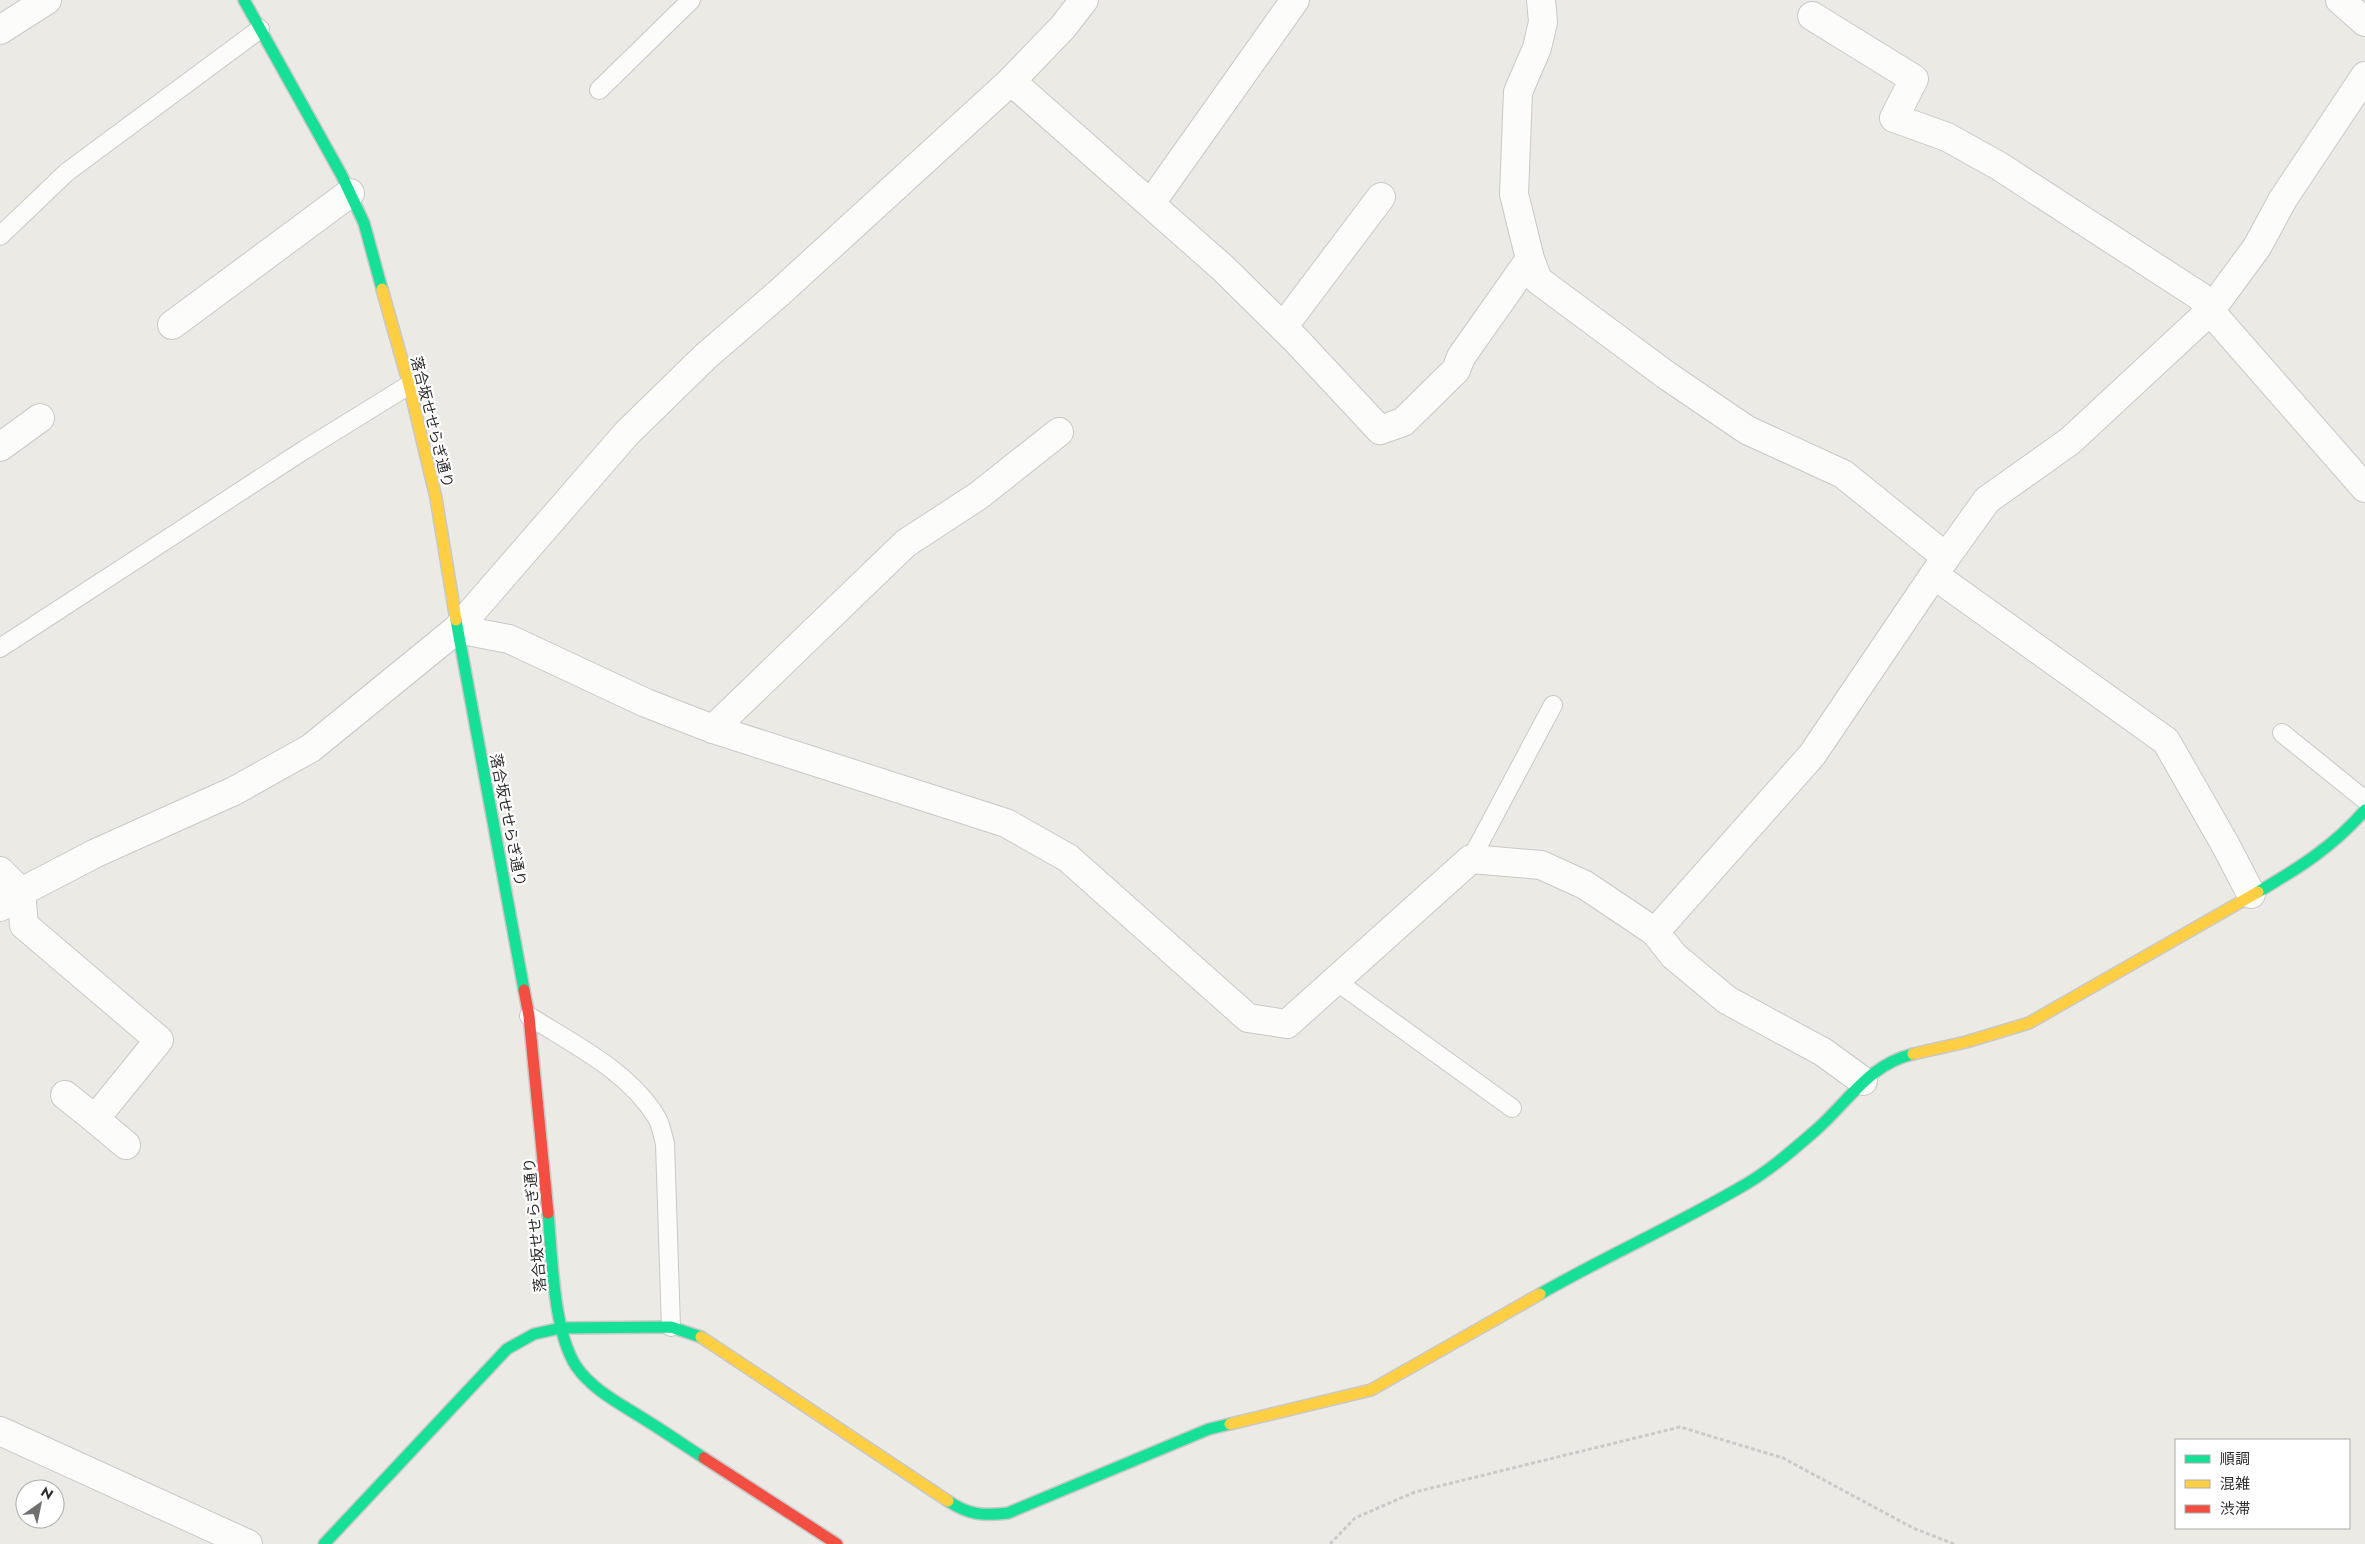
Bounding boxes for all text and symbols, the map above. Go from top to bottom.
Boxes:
street label: 落合坂せせらぎ通り [405,354,459,490]
street label: 落合坂せせらぎ通り [484,752,532,888]
street label: 落合坂せせらぎ通り [518,1157,552,1293]
legend [2175,1439,2350,1529]
text: 順調 [2220,1448,2250,1470]
text: 混雑 [2220,1473,2250,1495]
north arrow [15,1479,65,1529]
text: N [37,1482,57,1505]
text: 渋滞 [2220,1498,2250,1520]

